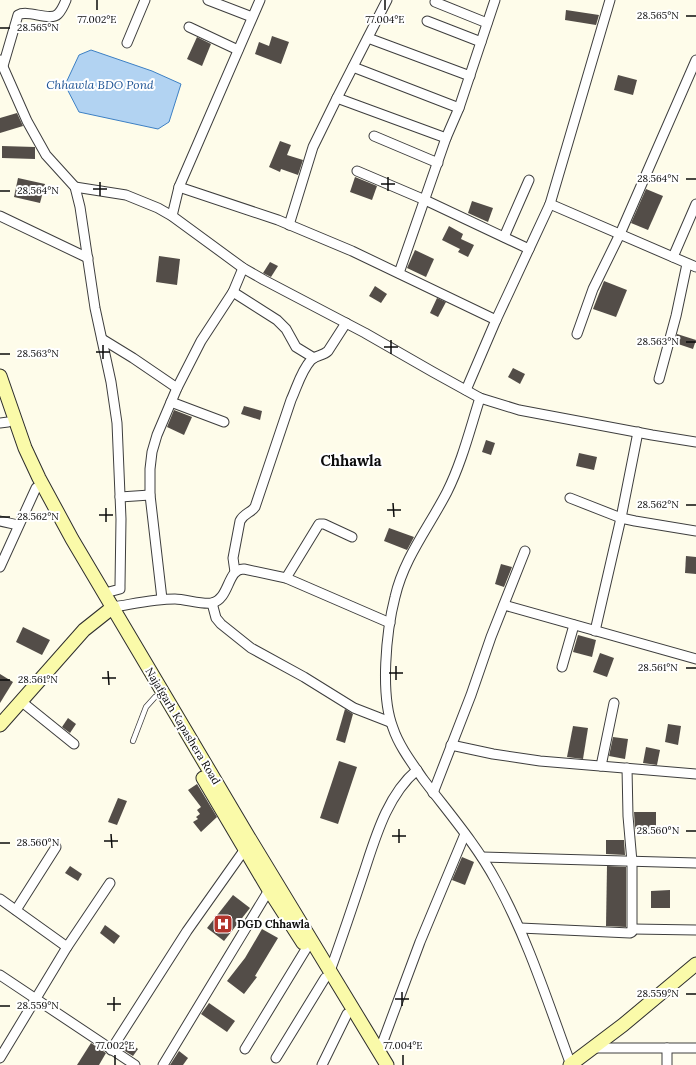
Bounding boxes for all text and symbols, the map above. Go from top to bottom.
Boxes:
text: 28.565°N [637,9,679,22]
text: 77.002°E [77,13,117,26]
text: 77.004°E [365,13,405,26]
text: 28.565°N [17,21,59,34]
water label: Chhawla BDO Pond [46,77,154,92]
text: 28.564°N [637,172,679,185]
text: 28.564°N [17,184,59,197]
text: 28.563°N [637,335,679,348]
text: 28.563°N [17,347,59,360]
district label: Chhawla [320,451,382,470]
text: 28.562°N [637,498,679,511]
text: 28.562°N [17,510,59,523]
text: 28.561°N [638,661,678,674]
street label: Najafgarh Kapashera Road [142,665,224,787]
text: 28.561°N [18,673,58,686]
text: 28.560°N [637,824,680,837]
text: 28.560°N [17,836,60,849]
hospital icon: DGD Chhawla [212,913,234,935]
place label: DGD Chhawla [237,917,310,931]
text: 28.559°N [637,987,679,1000]
text: 28.559°N [17,999,59,1012]
text: 77.002°E [95,1039,135,1052]
text: 77.004°E [383,1039,423,1052]

